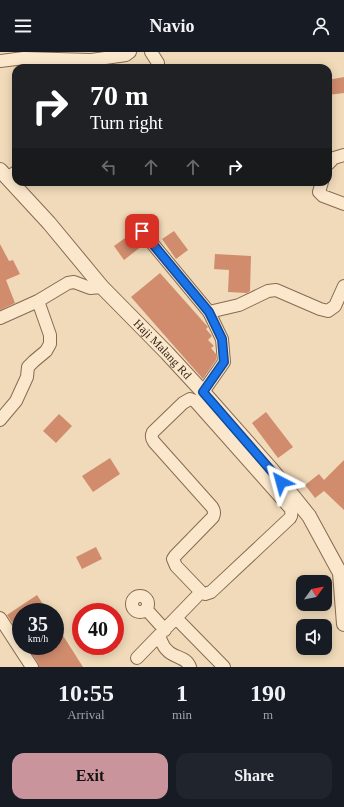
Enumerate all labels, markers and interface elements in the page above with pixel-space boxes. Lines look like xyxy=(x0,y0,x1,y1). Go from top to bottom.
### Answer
icon: menu xyxy=(12,15,34,37)
icon: person xyxy=(310,15,332,37)
text: Navio xyxy=(150,16,195,36)
icon: right xyxy=(24,80,76,132)
text: 70 m xyxy=(90,80,148,111)
text: Turn right xyxy=(90,113,163,133)
icon: left xyxy=(98,156,120,178)
icon: ahead xyxy=(140,156,162,178)
icon: ahead xyxy=(182,156,204,178)
icon: right xyxy=(224,156,246,178)
pin xyxy=(125,214,159,248)
icon: arrive xyxy=(131,220,153,242)
street label: Haji Malang Rd xyxy=(131,316,194,382)
position arrow xyxy=(260,461,302,503)
north arrow xyxy=(296,575,332,611)
map controls xyxy=(296,575,332,655)
speed limit sign: 40 xyxy=(72,603,124,655)
text: 35 xyxy=(28,613,48,635)
button: sound xyxy=(296,619,332,655)
text: km/h xyxy=(28,633,48,644)
text: 10:55 xyxy=(58,680,114,706)
text: 1 xyxy=(176,680,188,706)
text: 190 xyxy=(250,680,286,706)
text: Arrival xyxy=(67,707,105,722)
text: min xyxy=(172,707,192,722)
text: m xyxy=(263,707,273,722)
button: Exit xyxy=(12,753,168,799)
button: Share xyxy=(176,753,332,799)

